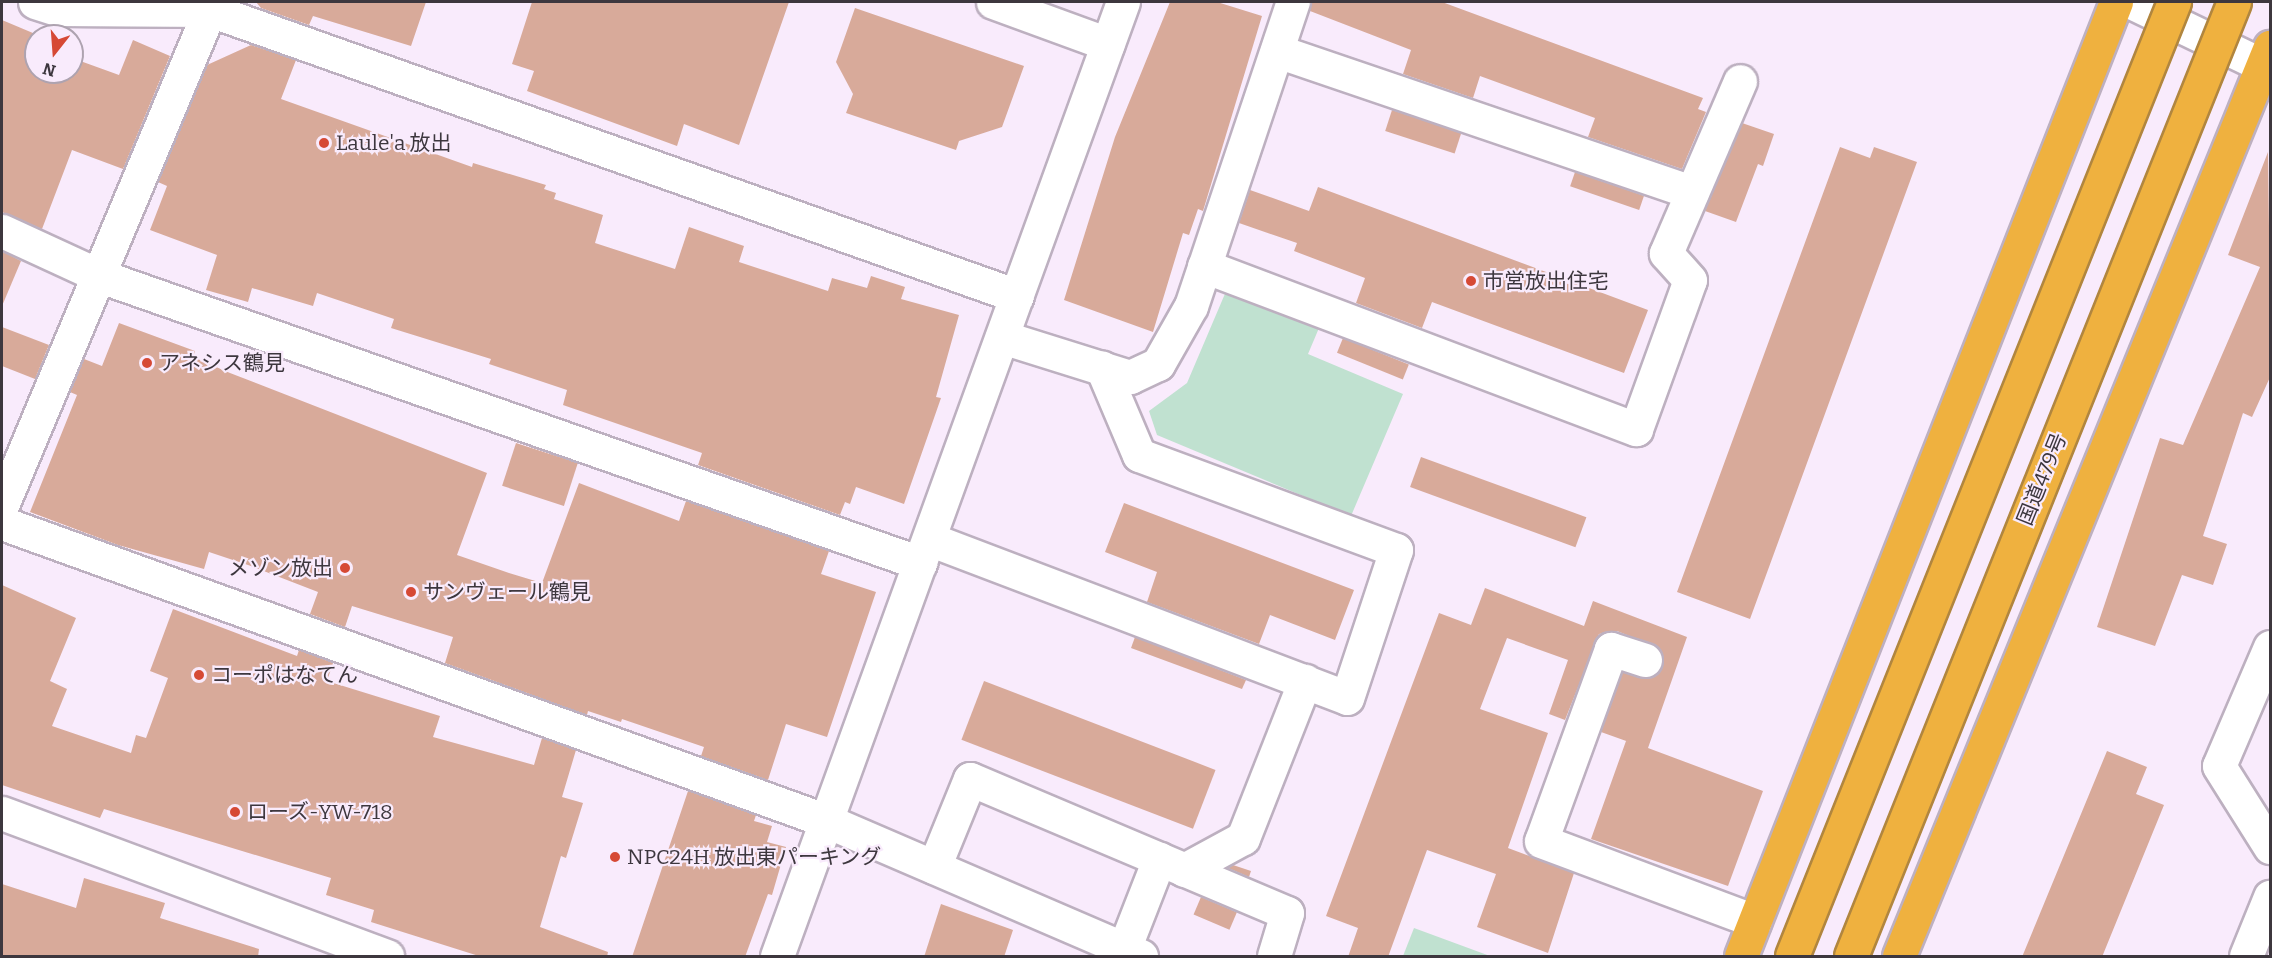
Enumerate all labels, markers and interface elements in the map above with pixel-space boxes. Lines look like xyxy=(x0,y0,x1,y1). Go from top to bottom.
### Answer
north arrow xyxy=(24,24,84,84)
text: N xyxy=(40,59,58,81)
place label: Laule'a 放出 xyxy=(336,130,452,156)
marker: Laule'a 放出 xyxy=(317,136,331,150)
place label: 市営放出住宅 xyxy=(1483,268,1609,294)
marker: 市営放出住宅 xyxy=(1464,274,1478,288)
place label: アネシス鶴見 xyxy=(159,350,285,376)
marker: アネシス鶴見 xyxy=(140,356,154,370)
street label: 国道479号 xyxy=(2012,429,2072,529)
place label: メゾン放出 xyxy=(228,555,333,581)
marker: メゾン放出 xyxy=(338,561,352,575)
place label: サンヴェール鶴見 xyxy=(423,579,591,605)
marker: サンヴェール鶴見 xyxy=(404,585,418,599)
place label: コーポはなてん xyxy=(211,662,358,688)
marker: コーポはなてん xyxy=(192,668,206,682)
place label: ローズ-YW-718 xyxy=(247,799,394,825)
marker: ローズ-YW-718 xyxy=(228,805,242,819)
place label: NPC24H 放出東パーキング xyxy=(627,844,882,870)
marker: NPC24H 放出東パーキング xyxy=(608,850,622,864)

